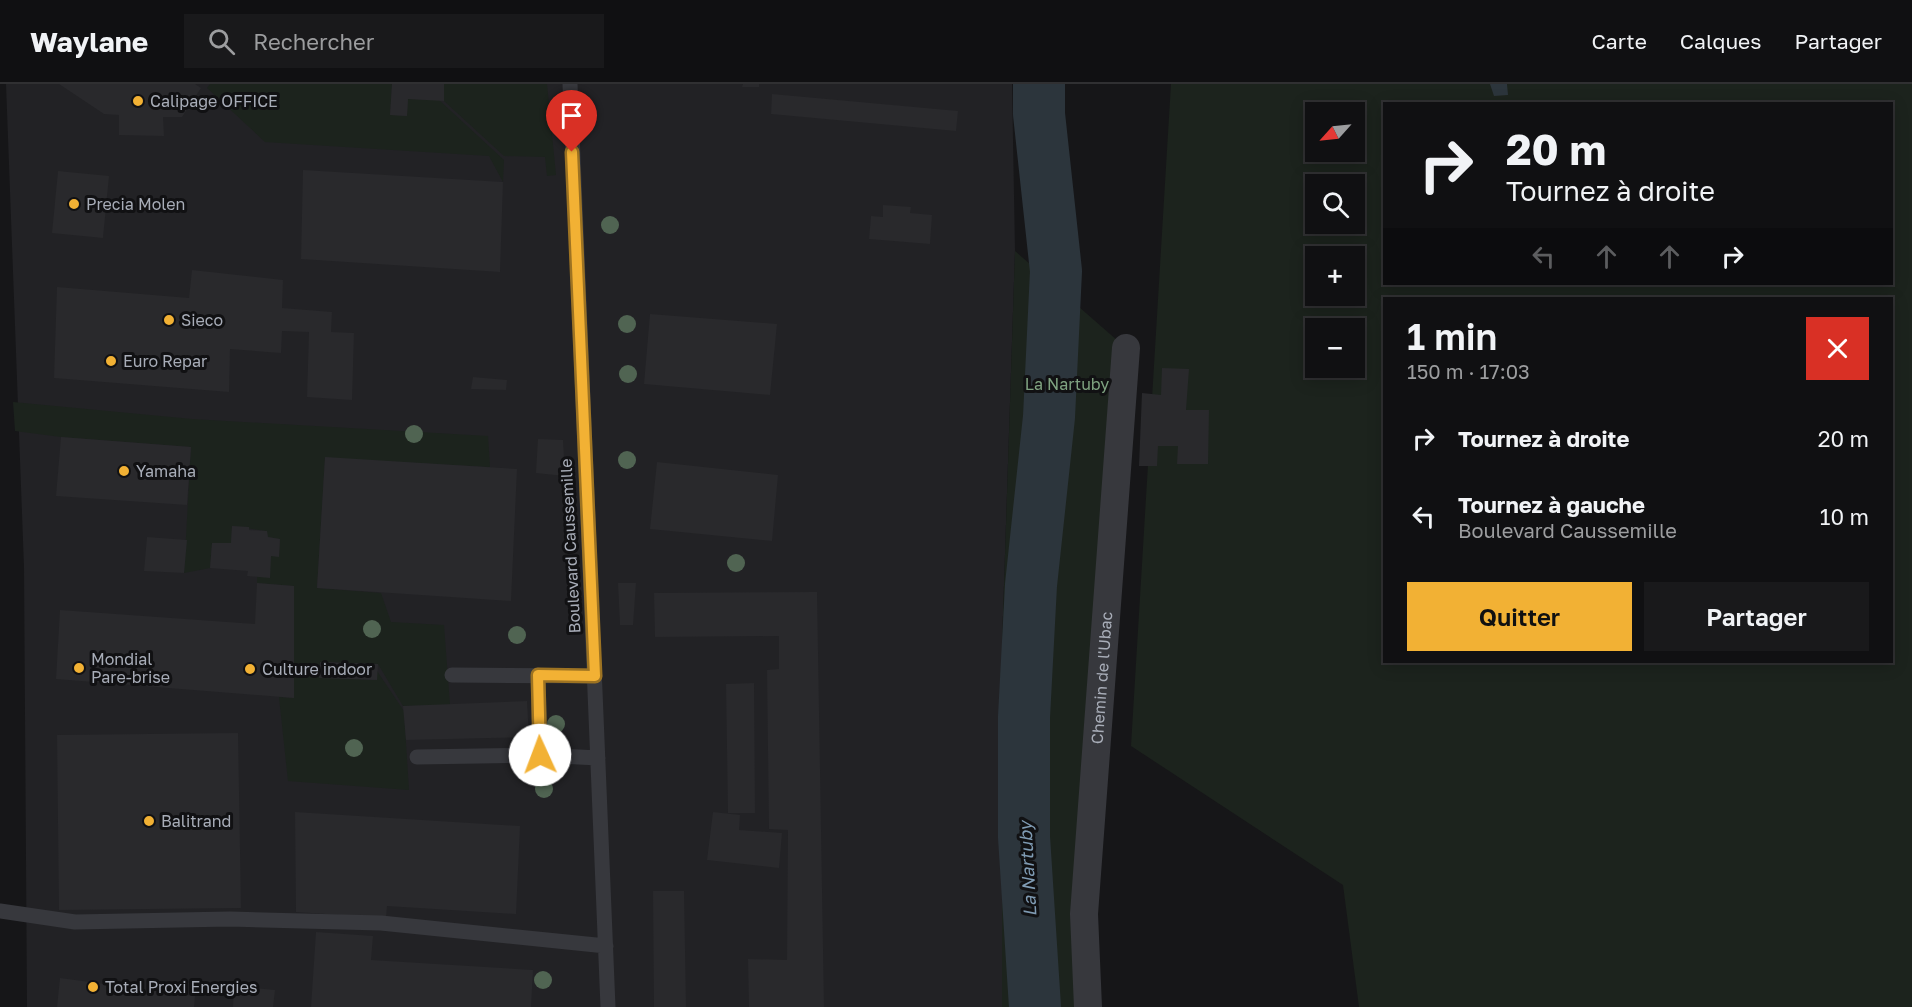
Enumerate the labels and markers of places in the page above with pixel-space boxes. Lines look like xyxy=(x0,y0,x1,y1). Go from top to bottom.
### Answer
pin xyxy=(546,90,597,152)
place label: Calipage OFFICE xyxy=(150,91,278,111)
marker: Calipage OFFICE xyxy=(131,94,145,108)
place label: Precia Molen xyxy=(86,194,185,214)
marker: Precia Molen xyxy=(67,197,81,211)
place label: Sieco xyxy=(181,310,223,330)
marker: Sieco xyxy=(162,313,176,327)
place label: Euro Repar xyxy=(123,351,207,371)
marker: Euro Repar xyxy=(104,354,118,368)
place label: Yamaha xyxy=(136,461,196,481)
marker: Yamaha xyxy=(117,464,131,478)
place label: Mondial Pare-brise xyxy=(91,649,170,687)
place label: Culture indoor xyxy=(262,659,372,679)
marker: Mondial Pare-brise xyxy=(72,661,86,675)
marker: Culture indoor xyxy=(243,662,257,676)
place label: Balitrand xyxy=(161,811,231,831)
marker: Balitrand xyxy=(142,814,156,828)
place label: Total Proxi Energies xyxy=(105,977,257,997)
marker: Total Proxi Energies xyxy=(86,980,100,994)

